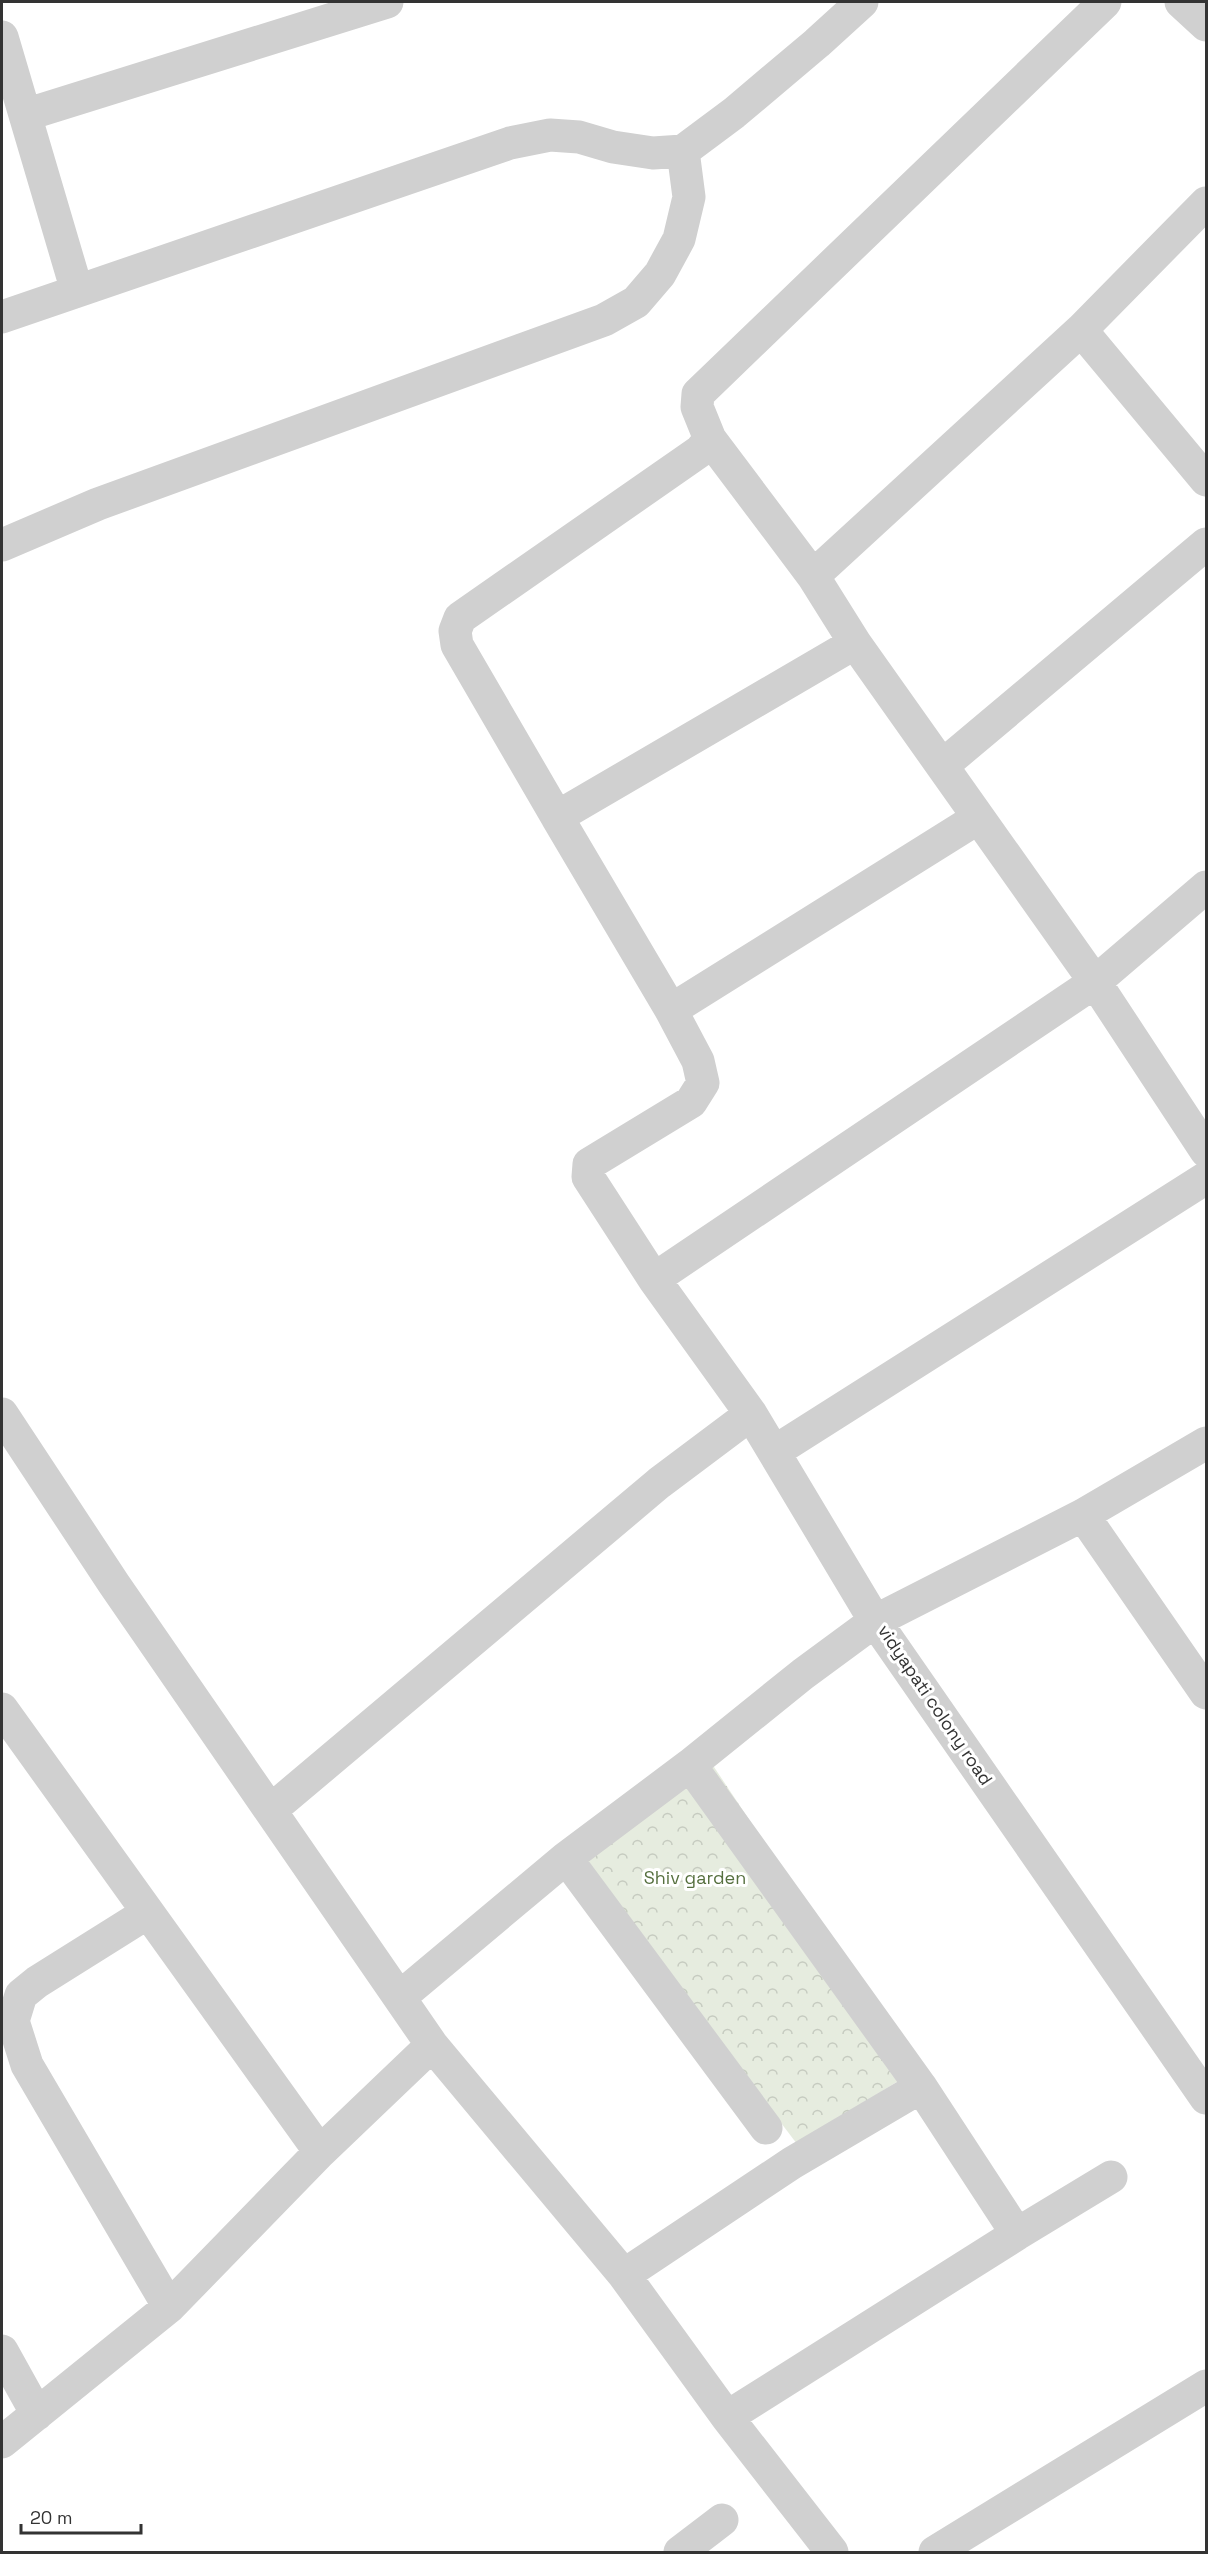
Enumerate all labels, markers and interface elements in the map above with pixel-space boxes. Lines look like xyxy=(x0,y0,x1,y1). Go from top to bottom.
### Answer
street label: vidyapati colony road xyxy=(873,1620,998,1789)
park label: Shiv garden xyxy=(644,1866,746,1889)
scale bar xyxy=(21,2497,141,2535)
text: 20 m xyxy=(30,2506,73,2529)

